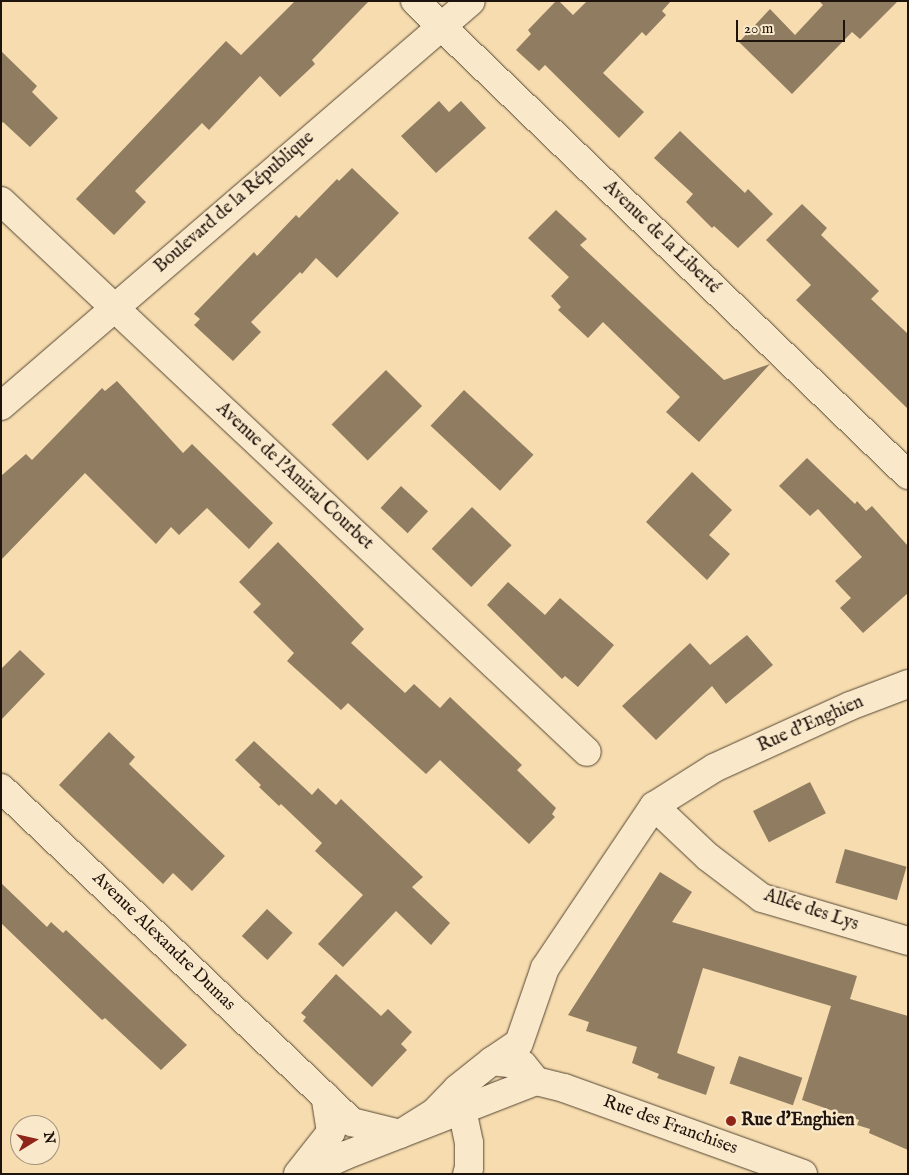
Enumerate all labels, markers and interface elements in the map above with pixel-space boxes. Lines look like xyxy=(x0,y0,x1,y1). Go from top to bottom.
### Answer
scale bar xyxy=(739,10,848,42)
text: 20 m xyxy=(744,19,773,38)
street label: Boulevard de la République xyxy=(151,128,319,278)
street label: Avenue de la Liberté xyxy=(598,177,724,299)
street label: Avenue de l'Amiral Courbet xyxy=(211,399,377,555)
street label: Rue d'Enghien xyxy=(755,692,867,758)
street label: Avenue Alexandre Dumas xyxy=(87,868,239,1016)
street label: Allée des Lys xyxy=(761,886,861,936)
street label: Rue des Franchises xyxy=(600,1092,740,1160)
place label: Rue d'Enghien xyxy=(741,1110,855,1132)
north arrow xyxy=(10,1115,60,1165)
marker: Rue d'Enghien xyxy=(725,1115,737,1127)
text: N xyxy=(39,1130,59,1145)

